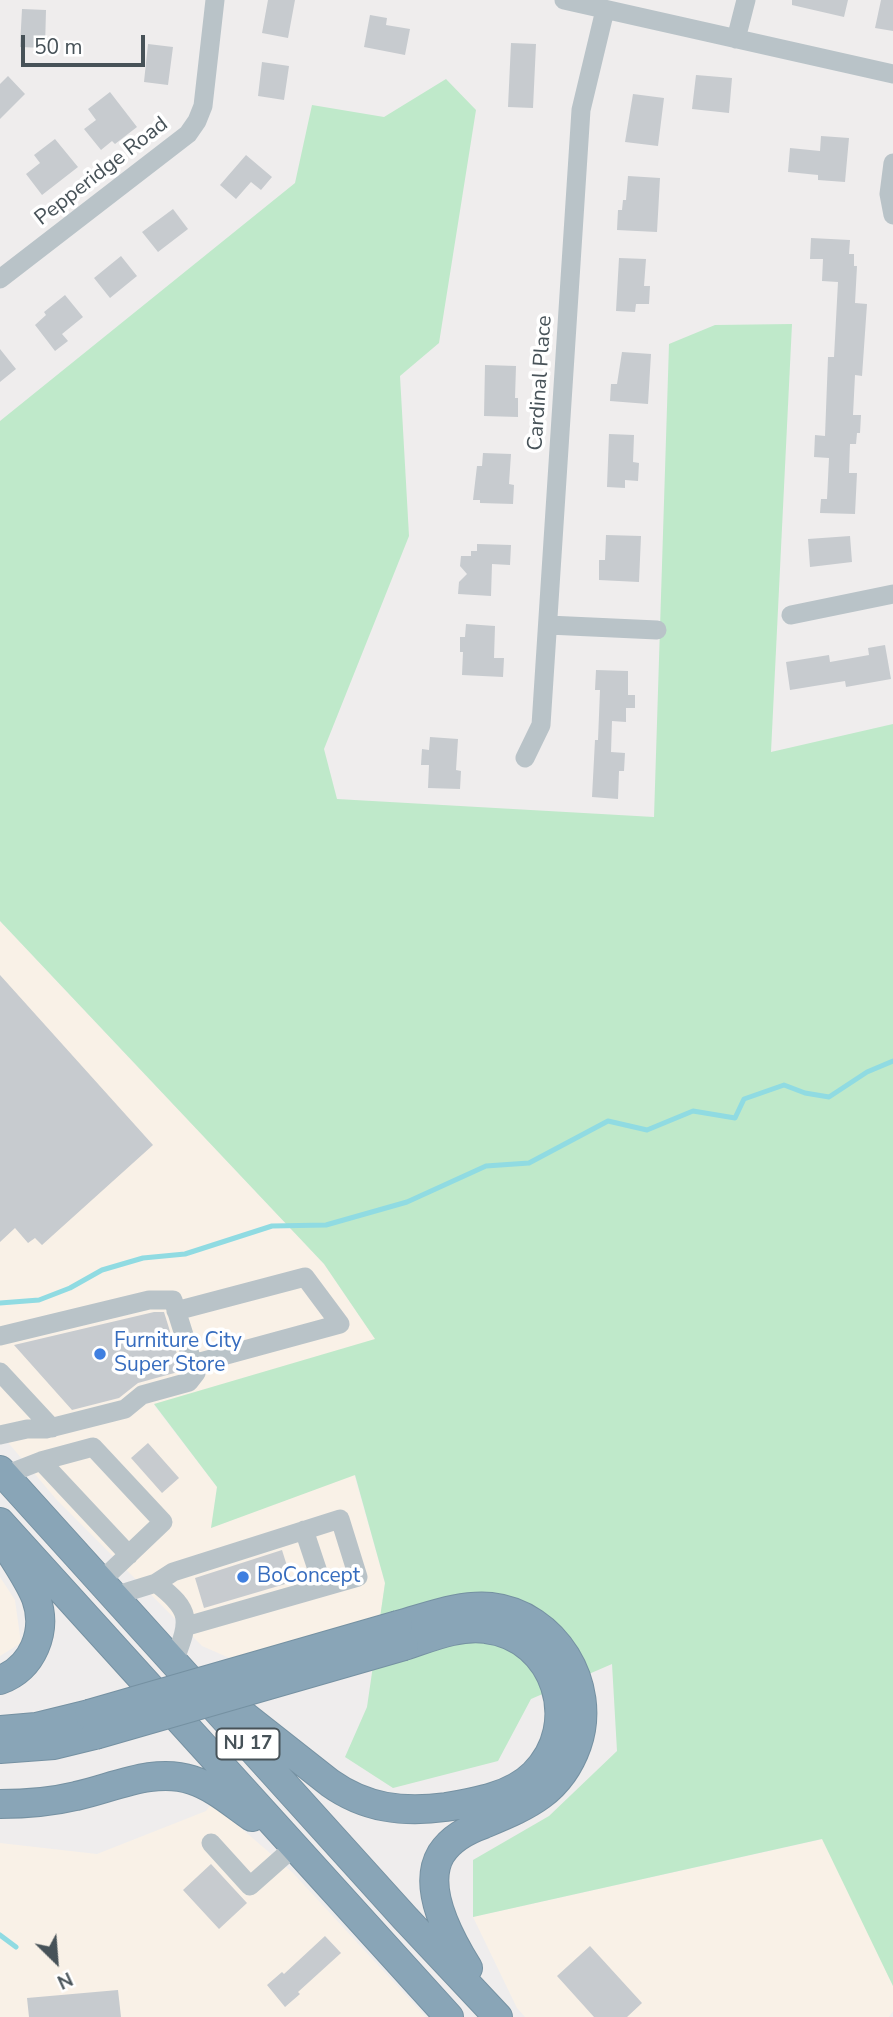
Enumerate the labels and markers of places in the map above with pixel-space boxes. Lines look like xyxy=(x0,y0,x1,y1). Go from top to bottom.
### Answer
place label: Furniture City Super Store xyxy=(114,1329,242,1379)
marker: Furniture City Super Store xyxy=(92,1346,108,1362)
place label: BoConcept xyxy=(257,1564,360,1590)
marker: BoConcept xyxy=(235,1569,251,1585)

